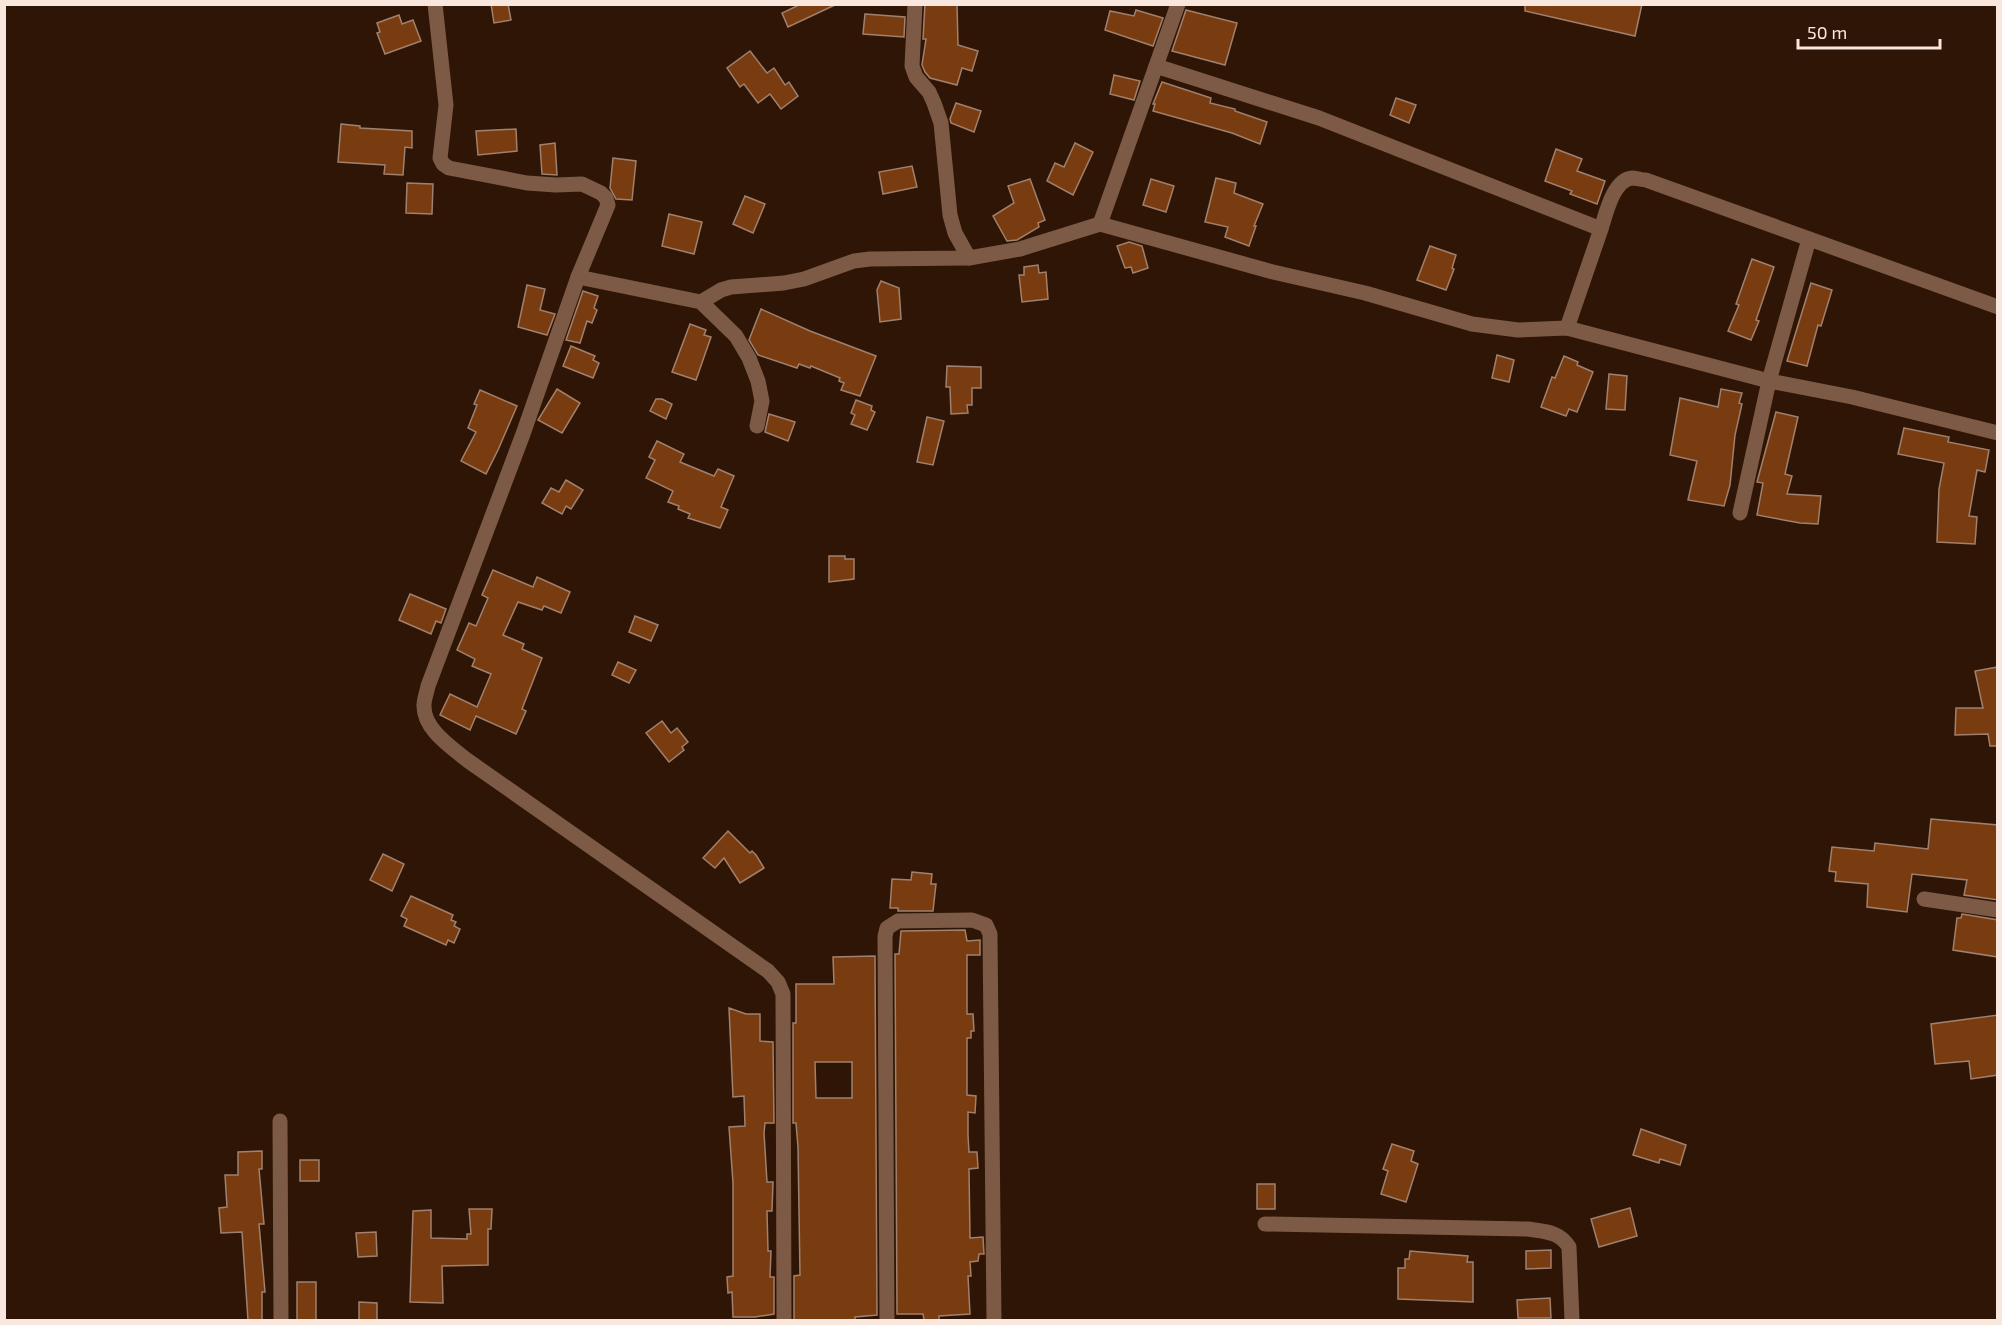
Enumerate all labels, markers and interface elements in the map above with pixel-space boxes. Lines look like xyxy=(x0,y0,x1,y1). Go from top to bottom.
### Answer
scale bar xyxy=(1798,12,1940,50)
text: 50 m xyxy=(1807,21,1847,43)

